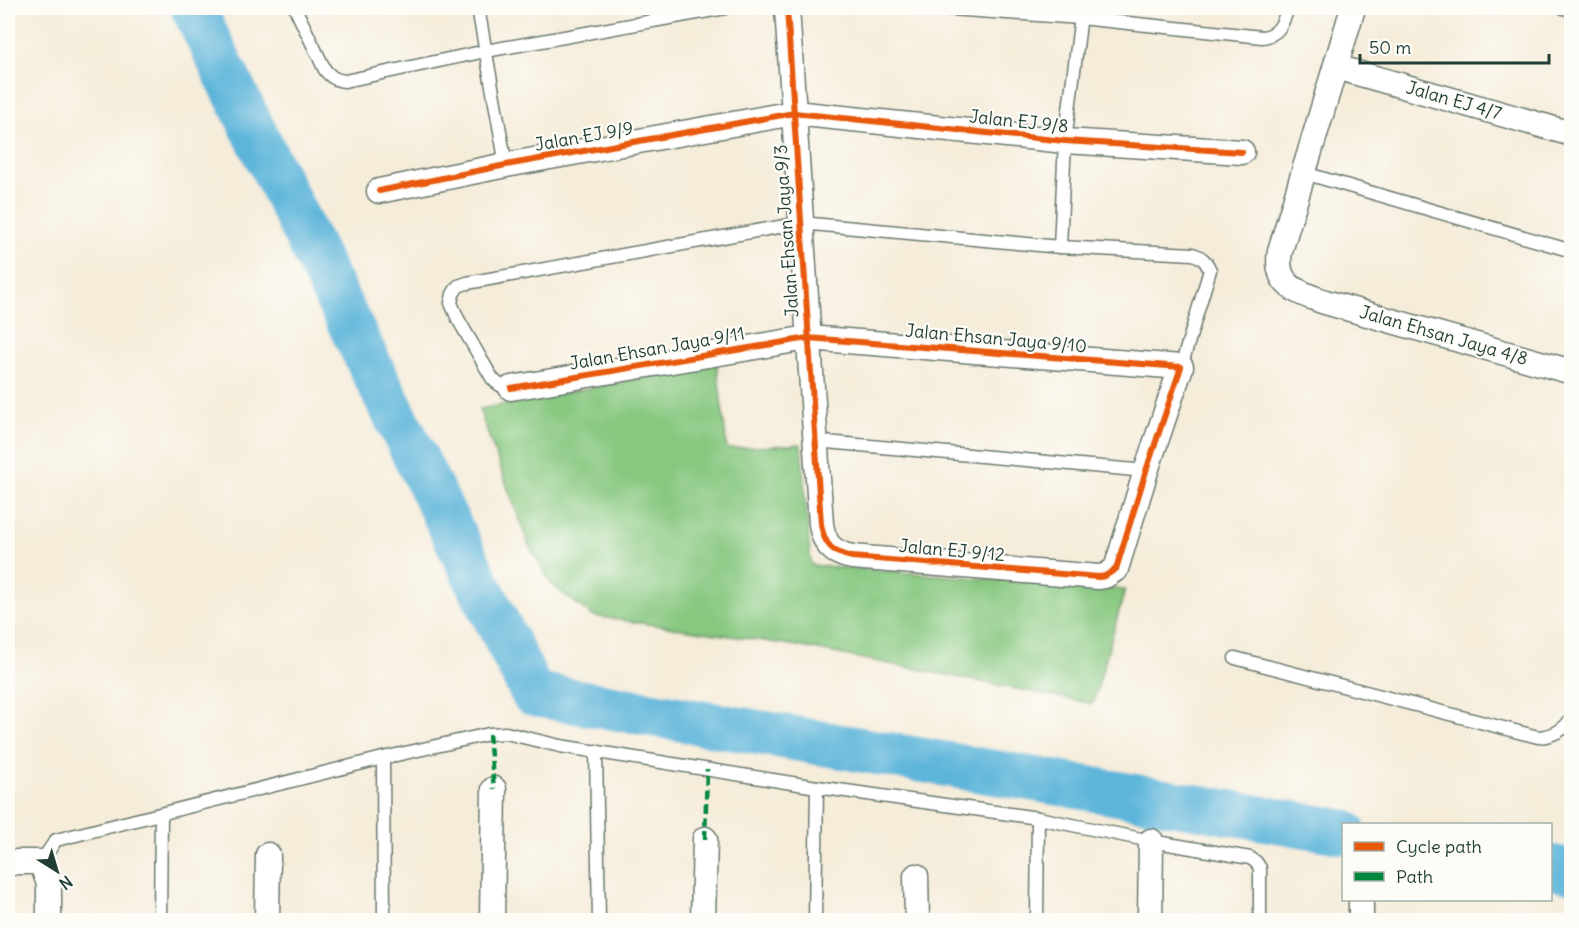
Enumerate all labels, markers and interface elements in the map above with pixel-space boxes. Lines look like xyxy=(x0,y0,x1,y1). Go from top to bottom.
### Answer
scale bar xyxy=(1360,27,1549,65)
text: 50 m xyxy=(1369,36,1411,59)
street label: Jalan EJ 4/7 xyxy=(1404,75,1505,125)
street label: Jalan EJ 9/8 xyxy=(968,104,1070,138)
street label: Jalan EJ 9/9 xyxy=(533,116,635,156)
street label: Jalan Ehsan Jaya 9/3 xyxy=(768,144,804,318)
street label: Jalan Ehsan Jaya 4/8 xyxy=(1357,300,1531,370)
street label: Jalan Ehsan Jaya 9/10 xyxy=(904,319,1088,357)
street label: Jalan Ehsan Jaya 9/11 xyxy=(568,321,746,375)
street label: Jalan EJ 9/12 xyxy=(898,534,1006,566)
legend xyxy=(1342,823,1552,901)
text: Cycle path xyxy=(1396,835,1482,858)
north arrow xyxy=(27,841,87,901)
text: Path xyxy=(1396,865,1433,888)
text: N xyxy=(56,872,76,894)

